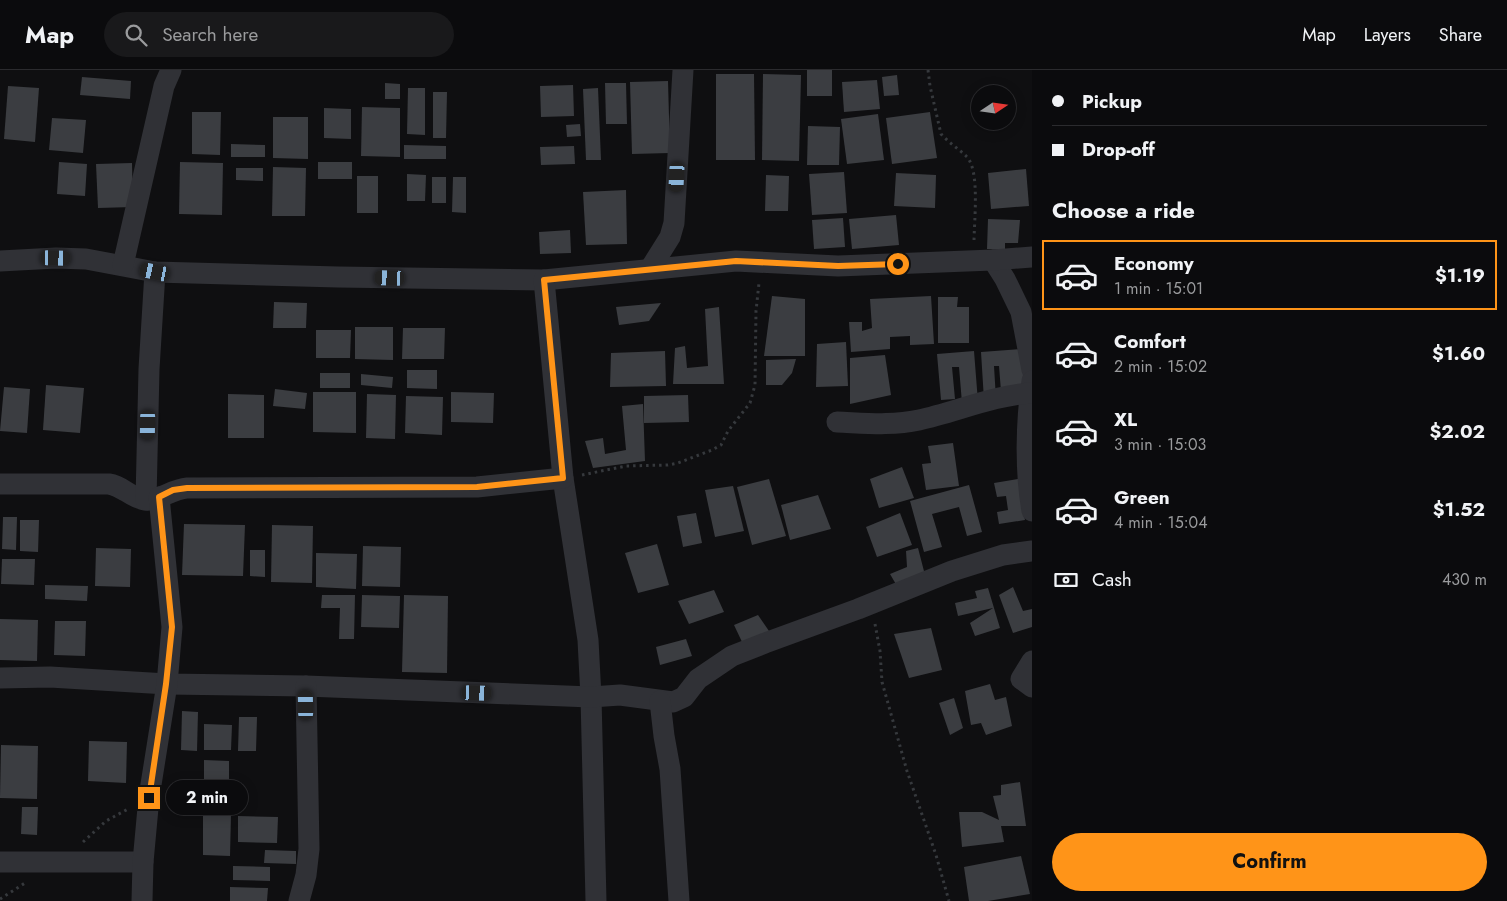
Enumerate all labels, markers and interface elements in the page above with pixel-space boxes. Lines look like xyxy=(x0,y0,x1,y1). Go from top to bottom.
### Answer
search box xyxy=(104,12,454,57)
text: Map xyxy=(25,17,74,52)
icon: search xyxy=(122,21,150,49)
text: Search here xyxy=(162,21,258,48)
text: Map xyxy=(1302,22,1336,48)
text: Layers xyxy=(1364,22,1411,48)
text: Share xyxy=(1439,22,1482,48)
north arrow xyxy=(971,85,1016,130)
map controls xyxy=(971,85,1016,130)
text: Pickup xyxy=(1082,88,1142,115)
text: Drop-off xyxy=(1082,136,1155,163)
car xyxy=(668,162,685,192)
text: Choose a ride xyxy=(1052,194,1195,226)
car xyxy=(40,250,71,266)
text: Economy xyxy=(1114,250,1194,277)
route start xyxy=(887,253,909,275)
icon: car xyxy=(1054,253,1099,298)
car xyxy=(138,262,171,282)
text: $1.19 xyxy=(1435,262,1485,289)
car xyxy=(374,270,405,286)
text: 1 min · 15:01 xyxy=(1114,277,1203,300)
text: Comfort xyxy=(1114,328,1186,355)
icon: car xyxy=(1054,331,1099,376)
text: $1.60 xyxy=(1432,340,1485,367)
text: 2 min · 15:02 xyxy=(1114,355,1207,378)
text: XL xyxy=(1114,406,1137,433)
icon: car xyxy=(1054,409,1099,454)
car xyxy=(140,410,155,440)
text: $2.02 xyxy=(1430,418,1485,445)
text: 3 min · 15:03 xyxy=(1114,433,1206,456)
text: Green xyxy=(1114,484,1170,511)
icon: car xyxy=(1054,487,1099,532)
text: $1.52 xyxy=(1433,496,1485,523)
text: 4 min · 15:04 xyxy=(1114,511,1208,534)
icon: cash xyxy=(1052,566,1080,594)
text: Cash xyxy=(1092,566,1132,593)
text: 430 m xyxy=(1442,568,1487,591)
car xyxy=(461,685,492,701)
car xyxy=(298,690,313,720)
callout: 2 min xyxy=(166,780,249,816)
text: 2 min xyxy=(186,786,228,809)
route end xyxy=(138,787,160,809)
button: Confirm xyxy=(1052,833,1487,891)

